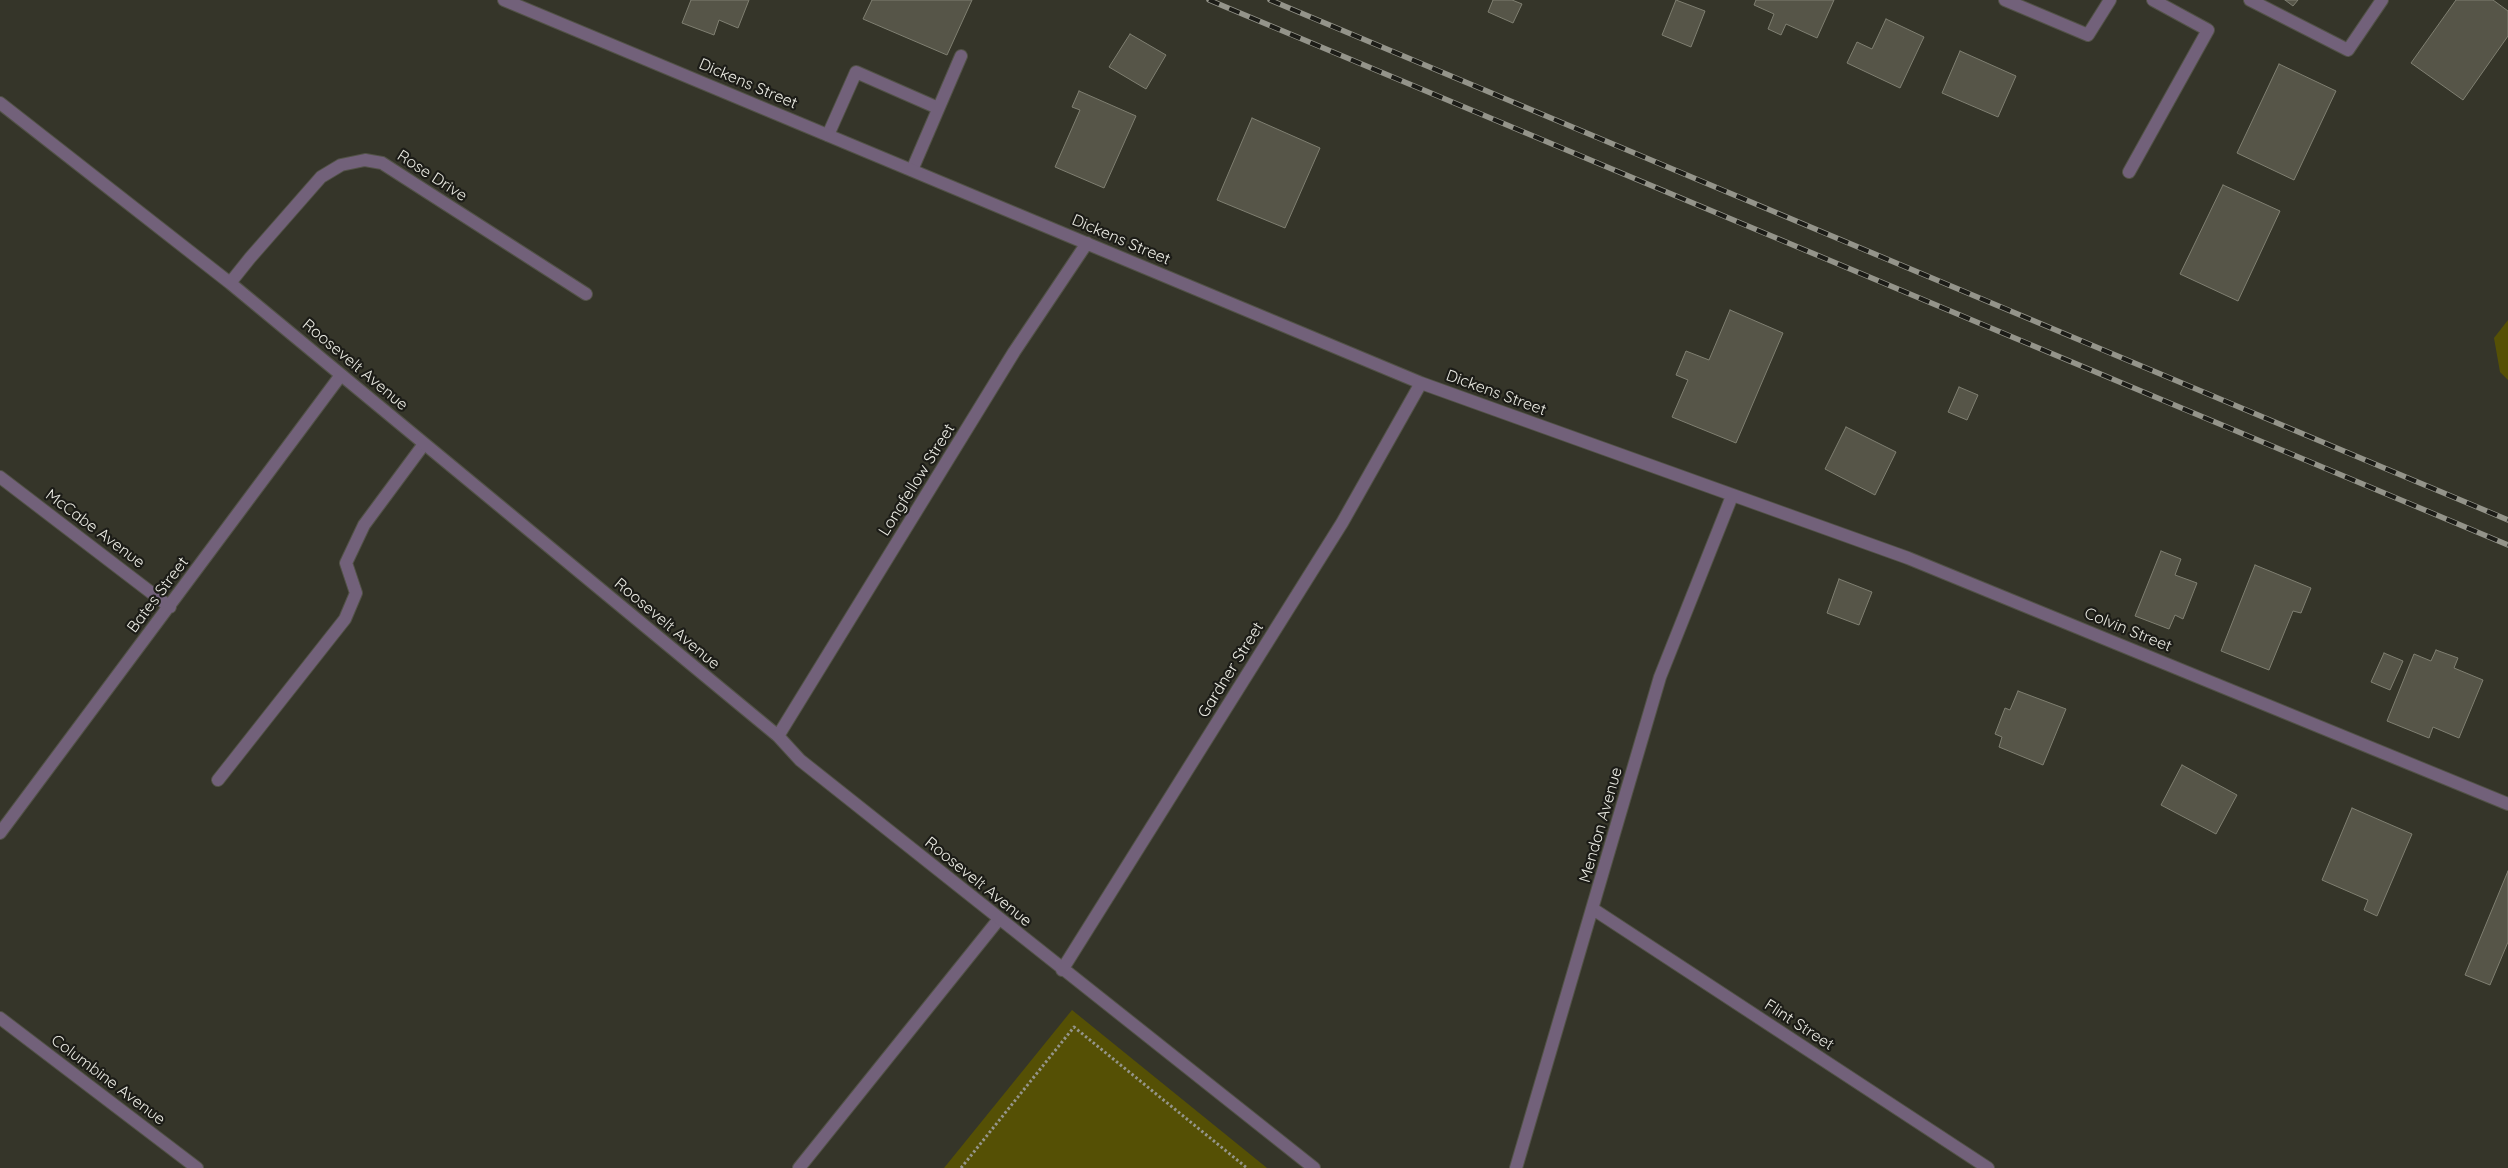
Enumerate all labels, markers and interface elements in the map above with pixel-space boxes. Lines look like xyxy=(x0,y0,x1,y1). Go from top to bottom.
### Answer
street label: Dickens Street xyxy=(696,55,800,113)
street label: Rose Drive xyxy=(393,146,471,206)
street label: Dickens Street xyxy=(1069,211,1173,269)
street label: Roosevelt Avenue xyxy=(298,315,412,415)
street label: Dickens Street xyxy=(1443,366,1549,420)
street label: Longfellow Street xyxy=(875,420,959,540)
street label: McCabe Avenue xyxy=(42,485,148,573)
street label: Bates Street xyxy=(123,553,193,637)
street label: Roosevelt Avenue xyxy=(610,574,724,674)
street label: Colvin Street xyxy=(2081,604,2175,656)
street label: Gardner Street xyxy=(1194,619,1268,721)
street label: Mendon Avenue xyxy=(1575,765,1627,885)
street label: Roosevelt Avenue xyxy=(921,833,1035,931)
street label: Flint Street xyxy=(1761,995,1837,1055)
street label: Columbine Avenue xyxy=(47,1031,169,1129)

